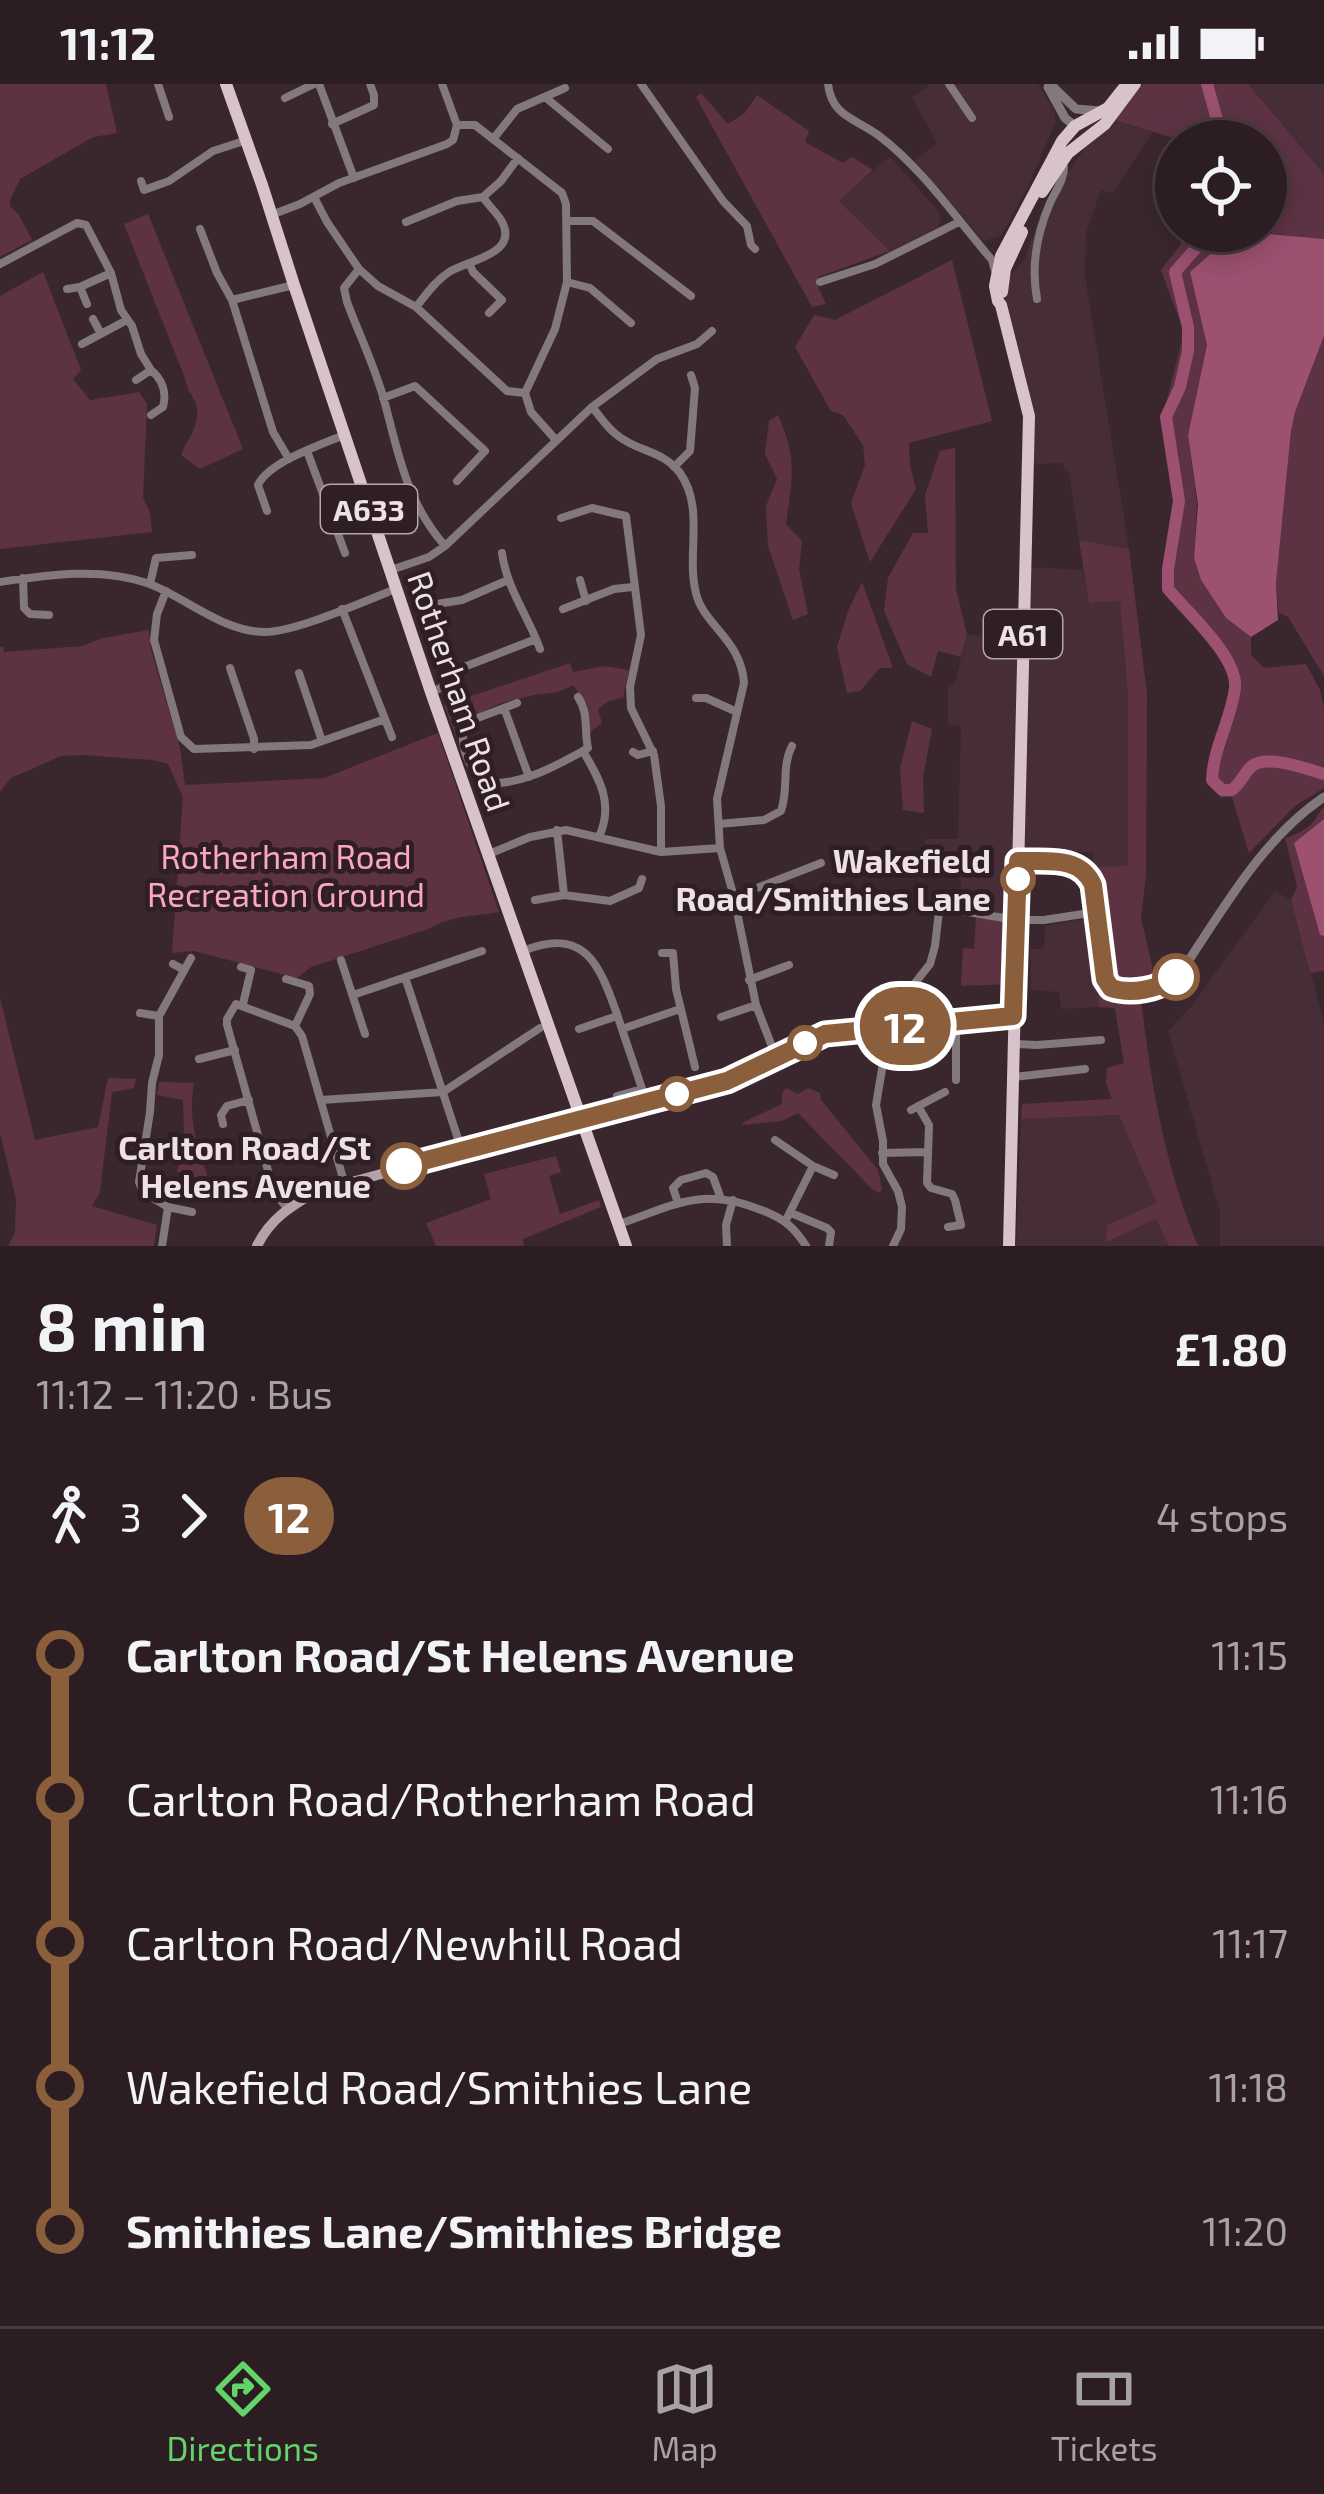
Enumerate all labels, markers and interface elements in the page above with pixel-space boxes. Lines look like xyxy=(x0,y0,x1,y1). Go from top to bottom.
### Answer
text: 11:12 xyxy=(60,15,156,69)
map controls xyxy=(1155,120,1287,252)
button: locate xyxy=(1155,120,1287,252)
road number: A633 xyxy=(321,485,417,533)
street label: Rotherham Road xyxy=(400,566,520,816)
road number: A61 xyxy=(984,610,1062,658)
park label: Rotherham Road Recreation Ground xyxy=(147,836,425,914)
place label: Wakefield Road/Smithies Lane xyxy=(675,840,991,918)
marker: Wakefield Road/Smithies Lane xyxy=(1002,863,1034,895)
unlabelled marker xyxy=(1154,955,1198,999)
line badge: 12 xyxy=(851,987,959,1065)
text: 12 xyxy=(884,1001,926,1051)
unlabelled marker xyxy=(789,1027,821,1059)
unlabelled marker xyxy=(661,1078,693,1110)
place label: Carlton Road/St Helens Avenue xyxy=(118,1127,371,1205)
marker: Carlton Road/St Helens Avenue xyxy=(382,1144,426,1188)
text: 8 min xyxy=(36,1285,207,1364)
text: £1.80 xyxy=(1175,1321,1288,1375)
text: 11:12 – 11:20 · Bus xyxy=(36,1370,333,1417)
icon: walk xyxy=(36,1483,102,1549)
icon: forward xyxy=(160,1483,226,1549)
text: 12 xyxy=(268,1491,310,1541)
text: 3 xyxy=(120,1493,142,1540)
text: 4 stops xyxy=(1156,1493,1288,1540)
text: Carlton Road/St Helens Avenue xyxy=(126,1627,795,1681)
text: 11:15 xyxy=(1211,1631,1288,1678)
text: Carlton Road/Rotherham Road xyxy=(126,1771,756,1825)
text: 11:16 xyxy=(1210,1775,1288,1822)
text: Carlton Road/Newhill Road xyxy=(126,1915,683,1969)
text: 11:17 xyxy=(1212,1919,1288,1966)
text: Wakefield Road/Smithies Lane xyxy=(126,2059,752,2113)
text: 11:18 xyxy=(1209,2063,1288,2110)
text: Smithies Lane/Smithies Bridge xyxy=(126,2203,782,2257)
text: 11:20 xyxy=(1202,2207,1288,2254)
tab: Directions xyxy=(166,2356,319,2468)
tab: Map xyxy=(652,2356,718,2468)
tab: Tickets xyxy=(1051,2356,1158,2468)

